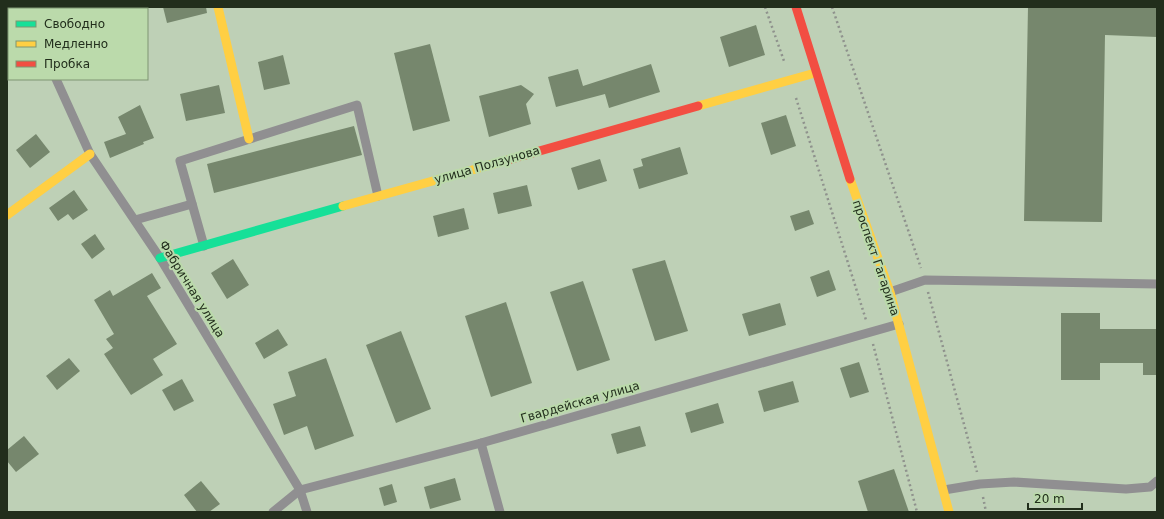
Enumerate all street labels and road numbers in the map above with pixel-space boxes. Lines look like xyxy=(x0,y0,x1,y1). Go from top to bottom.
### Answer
street label: улица Ползунова xyxy=(433,143,541,187)
street label: проспект Гагарина xyxy=(850,198,902,318)
street label: Фабричная улица xyxy=(156,238,228,340)
street label: Гвардейская улица xyxy=(519,378,641,426)

